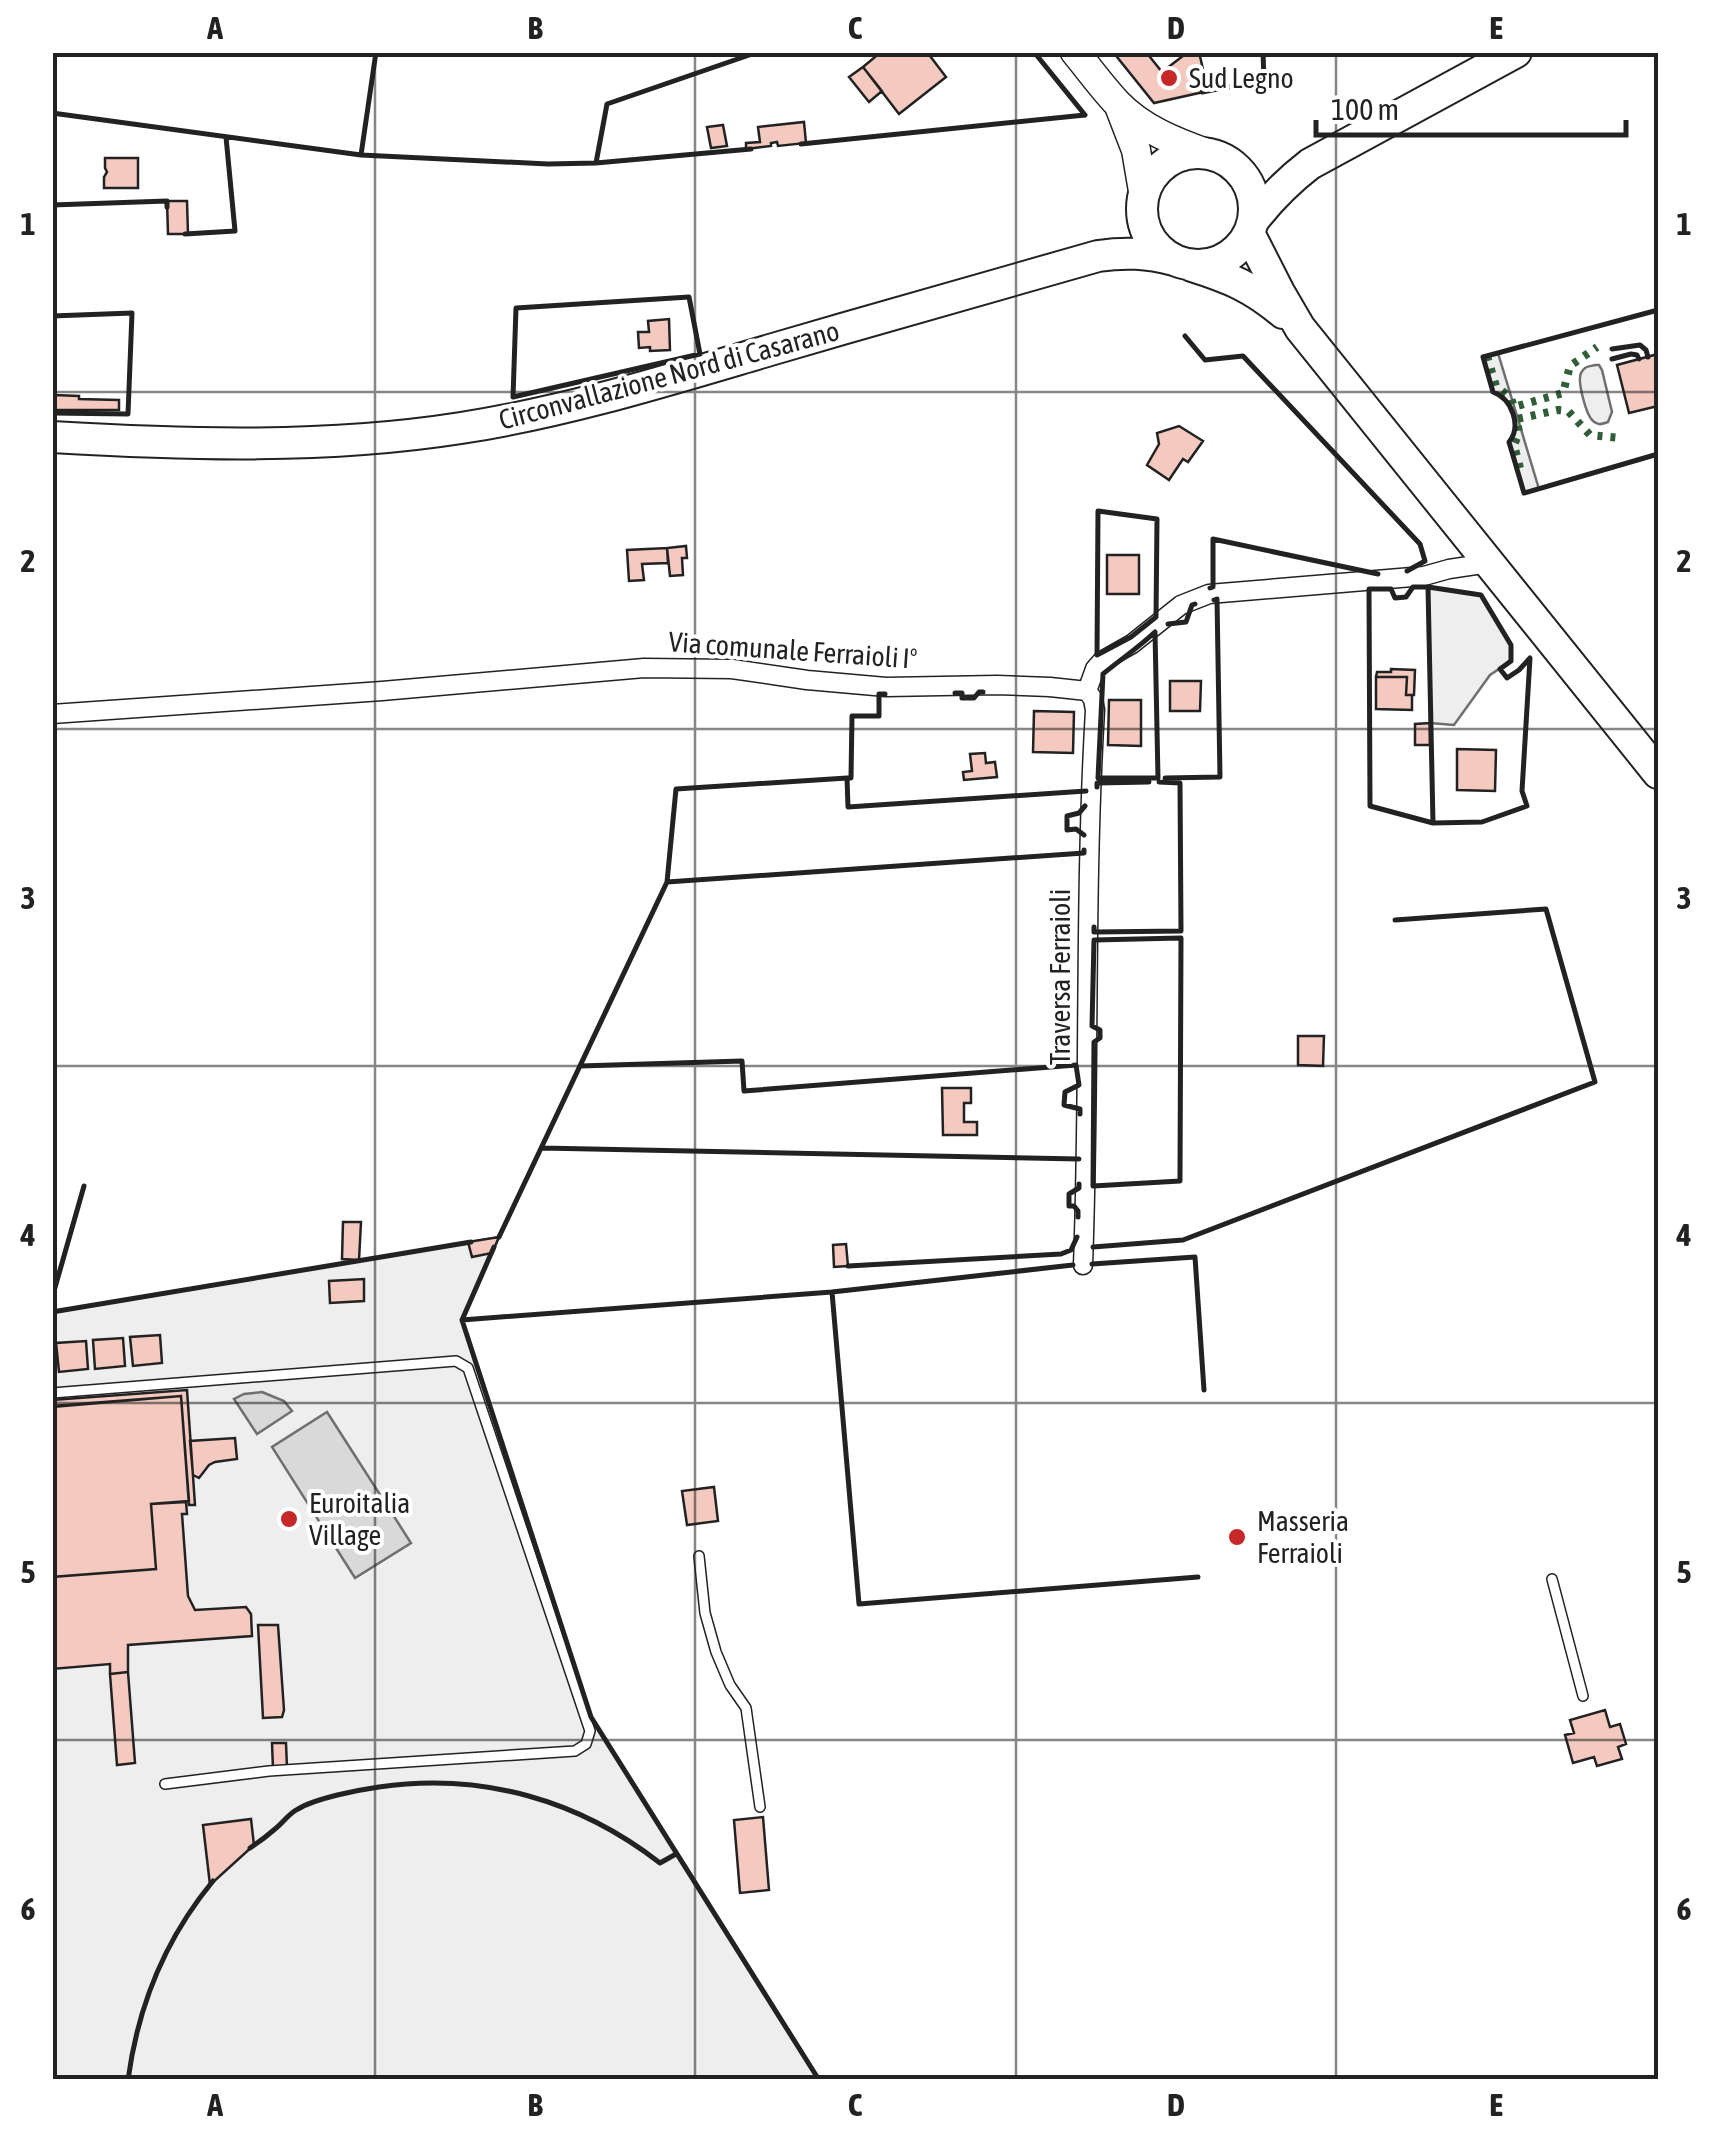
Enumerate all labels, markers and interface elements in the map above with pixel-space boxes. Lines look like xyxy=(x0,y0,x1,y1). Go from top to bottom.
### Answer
text: A xyxy=(206,9,223,46)
text: B xyxy=(527,9,543,46)
text: C xyxy=(848,9,863,46)
text: D xyxy=(1167,9,1185,46)
text: E xyxy=(1489,9,1503,46)
place label: Sud Legno xyxy=(1189,62,1294,94)
marker: Sud Legno xyxy=(1158,67,1180,89)
scale bar xyxy=(1316,75,1626,137)
text: 100 m xyxy=(1331,92,1399,126)
text: 1 xyxy=(20,205,36,242)
text: 1 xyxy=(1676,205,1692,242)
street label: Circonvallazione Nord di Casarano xyxy=(495,314,843,436)
text: 2 xyxy=(20,542,36,579)
text: 2 xyxy=(1676,542,1692,579)
street label: Via comunale Ferraioli I° xyxy=(668,625,918,675)
text: 3 xyxy=(20,879,36,916)
text: 3 xyxy=(1676,879,1692,916)
street label: Traversa Ferraioli xyxy=(1044,889,1076,1065)
text: 4 xyxy=(19,1216,36,1253)
text: 4 xyxy=(1675,1216,1692,1253)
place label: Euroitalia Village xyxy=(309,1487,410,1551)
place label: Masseria Ferraioli xyxy=(1257,1505,1349,1569)
marker: Euroitalia Village xyxy=(278,1508,300,1530)
marker: Masseria Ferraioli xyxy=(1226,1526,1248,1548)
text: 5 xyxy=(20,1553,36,1590)
text: 5 xyxy=(1676,1553,1692,1590)
text: 6 xyxy=(20,1890,36,1927)
text: 6 xyxy=(1676,1890,1692,1927)
text: A xyxy=(206,2086,223,2123)
text: B xyxy=(527,2086,543,2123)
text: C xyxy=(848,2086,863,2123)
text: D xyxy=(1167,2086,1185,2123)
text: E xyxy=(1489,2086,1503,2123)

